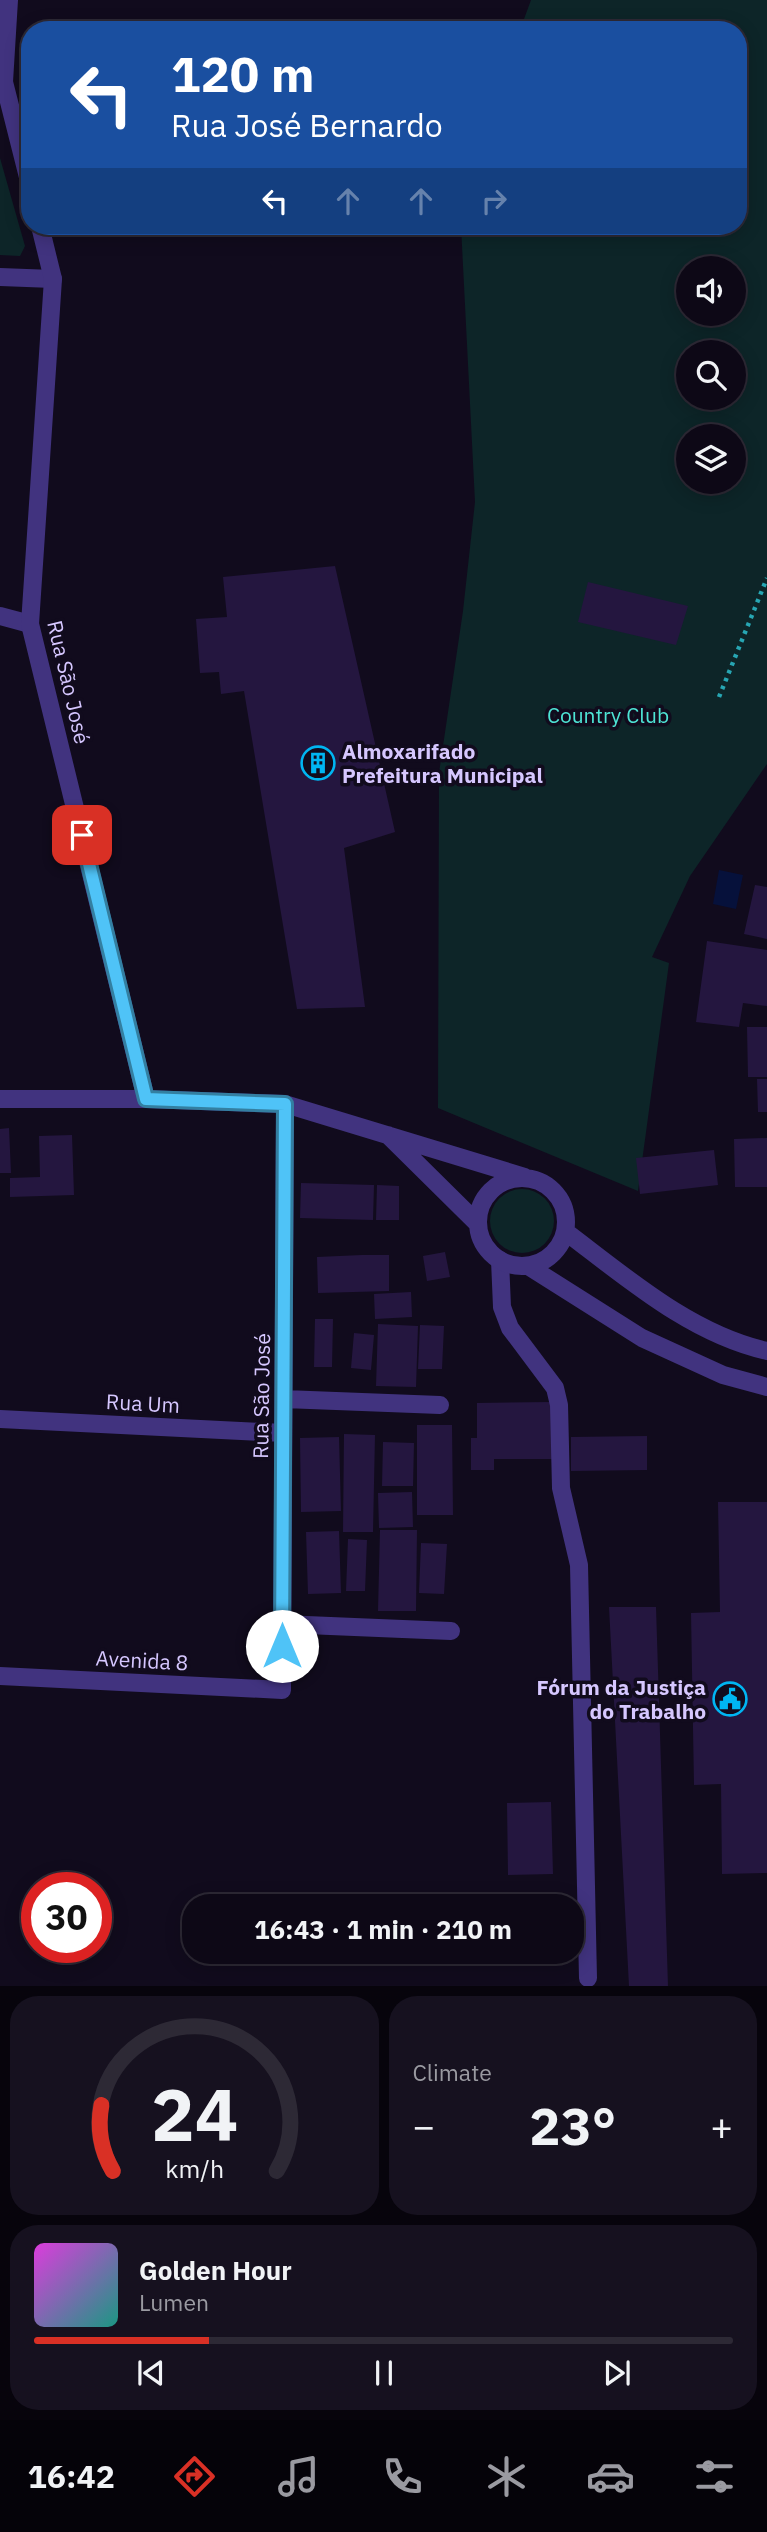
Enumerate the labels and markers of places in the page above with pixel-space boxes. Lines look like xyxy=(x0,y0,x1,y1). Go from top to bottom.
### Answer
place label: Almoxarifado Prefeitura Municipal xyxy=(342,737,543,789)
building icon: Almoxarifado Prefeitura Municipal xyxy=(299,744,337,782)
pin xyxy=(52,805,112,865)
place label: Fórum da Justiça do Trabalho xyxy=(537,1673,706,1725)
public building icon: Fórum da Justiça do Trabalho xyxy=(711,1680,749,1718)

